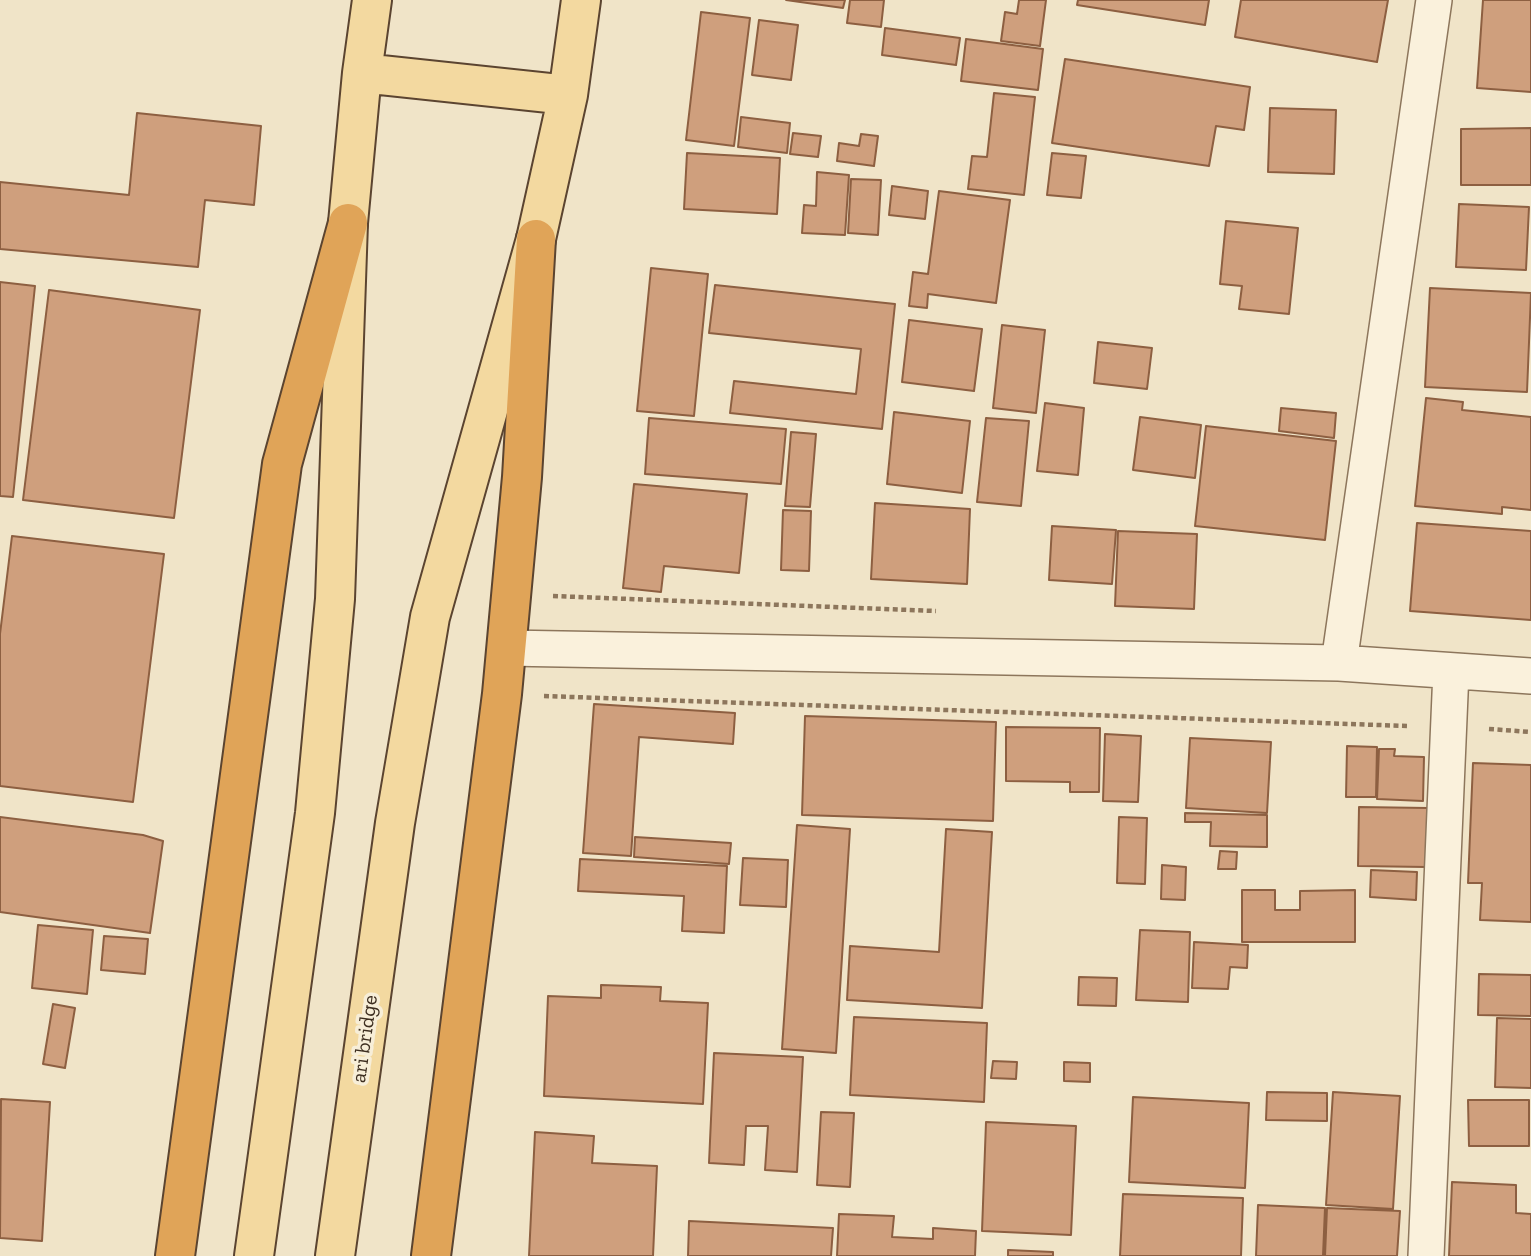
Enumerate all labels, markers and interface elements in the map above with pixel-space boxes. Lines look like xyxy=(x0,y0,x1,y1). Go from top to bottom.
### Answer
street label: ari bridge xyxy=(346,993,384,1085)

